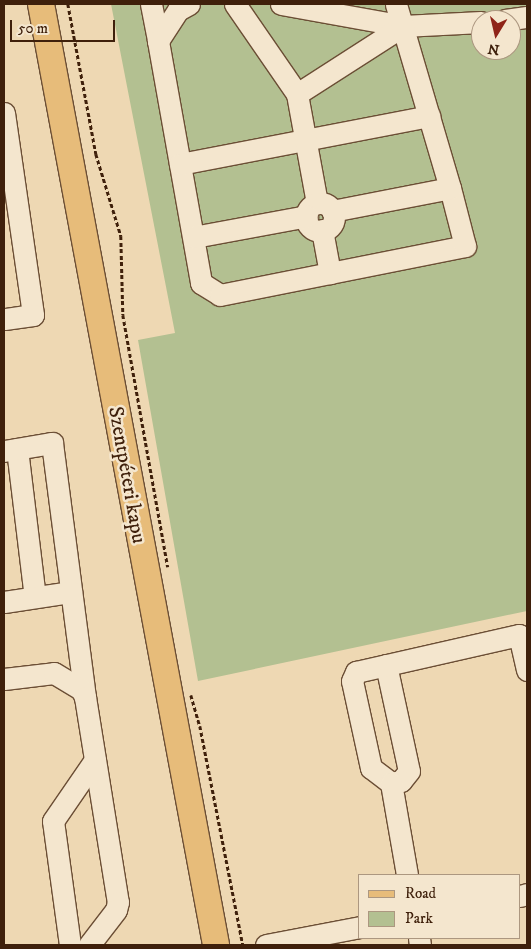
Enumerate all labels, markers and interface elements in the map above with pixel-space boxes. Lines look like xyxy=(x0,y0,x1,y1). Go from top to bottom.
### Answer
scale bar xyxy=(12,10,118,42)
north arrow xyxy=(471,10,521,60)
text: 50 m xyxy=(18,19,48,38)
text: N xyxy=(487,39,501,59)
street label: Szentpéteri kapu xyxy=(103,405,151,545)
legend xyxy=(358,874,521,939)
text: Road xyxy=(405,884,436,903)
text: Park xyxy=(405,909,433,928)

